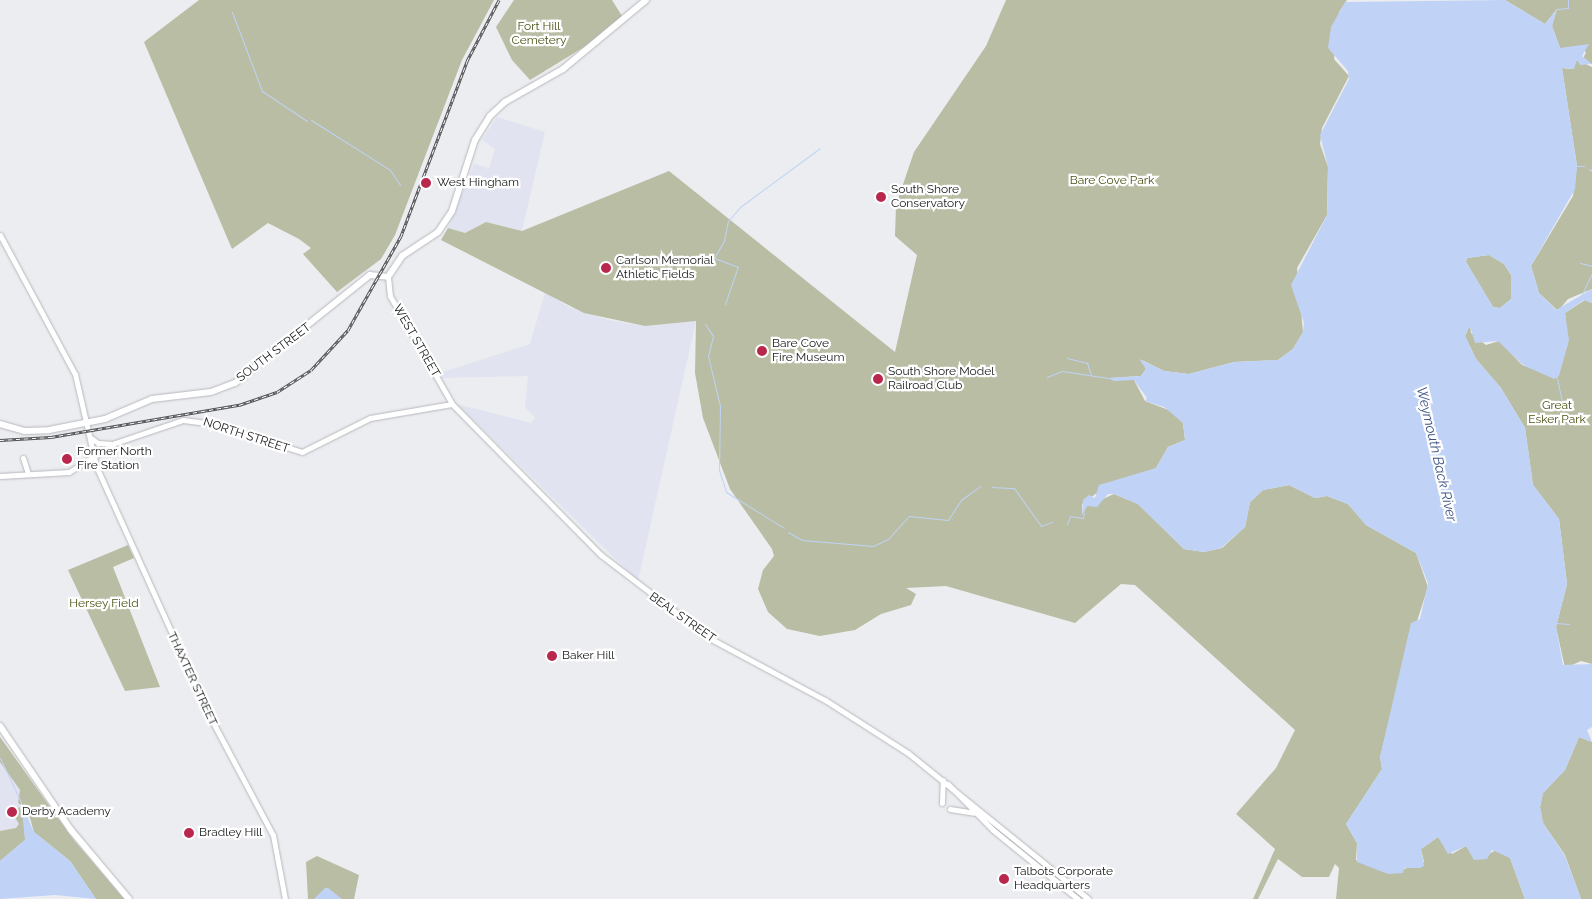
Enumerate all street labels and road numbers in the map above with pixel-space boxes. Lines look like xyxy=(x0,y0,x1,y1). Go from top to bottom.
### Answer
street label: WEST STREET xyxy=(389,302,443,380)
street label: SOUTH STREET xyxy=(234,320,314,386)
street label: NORTH STREET xyxy=(201,415,291,457)
street label: BEAL STREET xyxy=(646,590,718,646)
street label: THAXTER STREET xyxy=(164,630,220,728)

